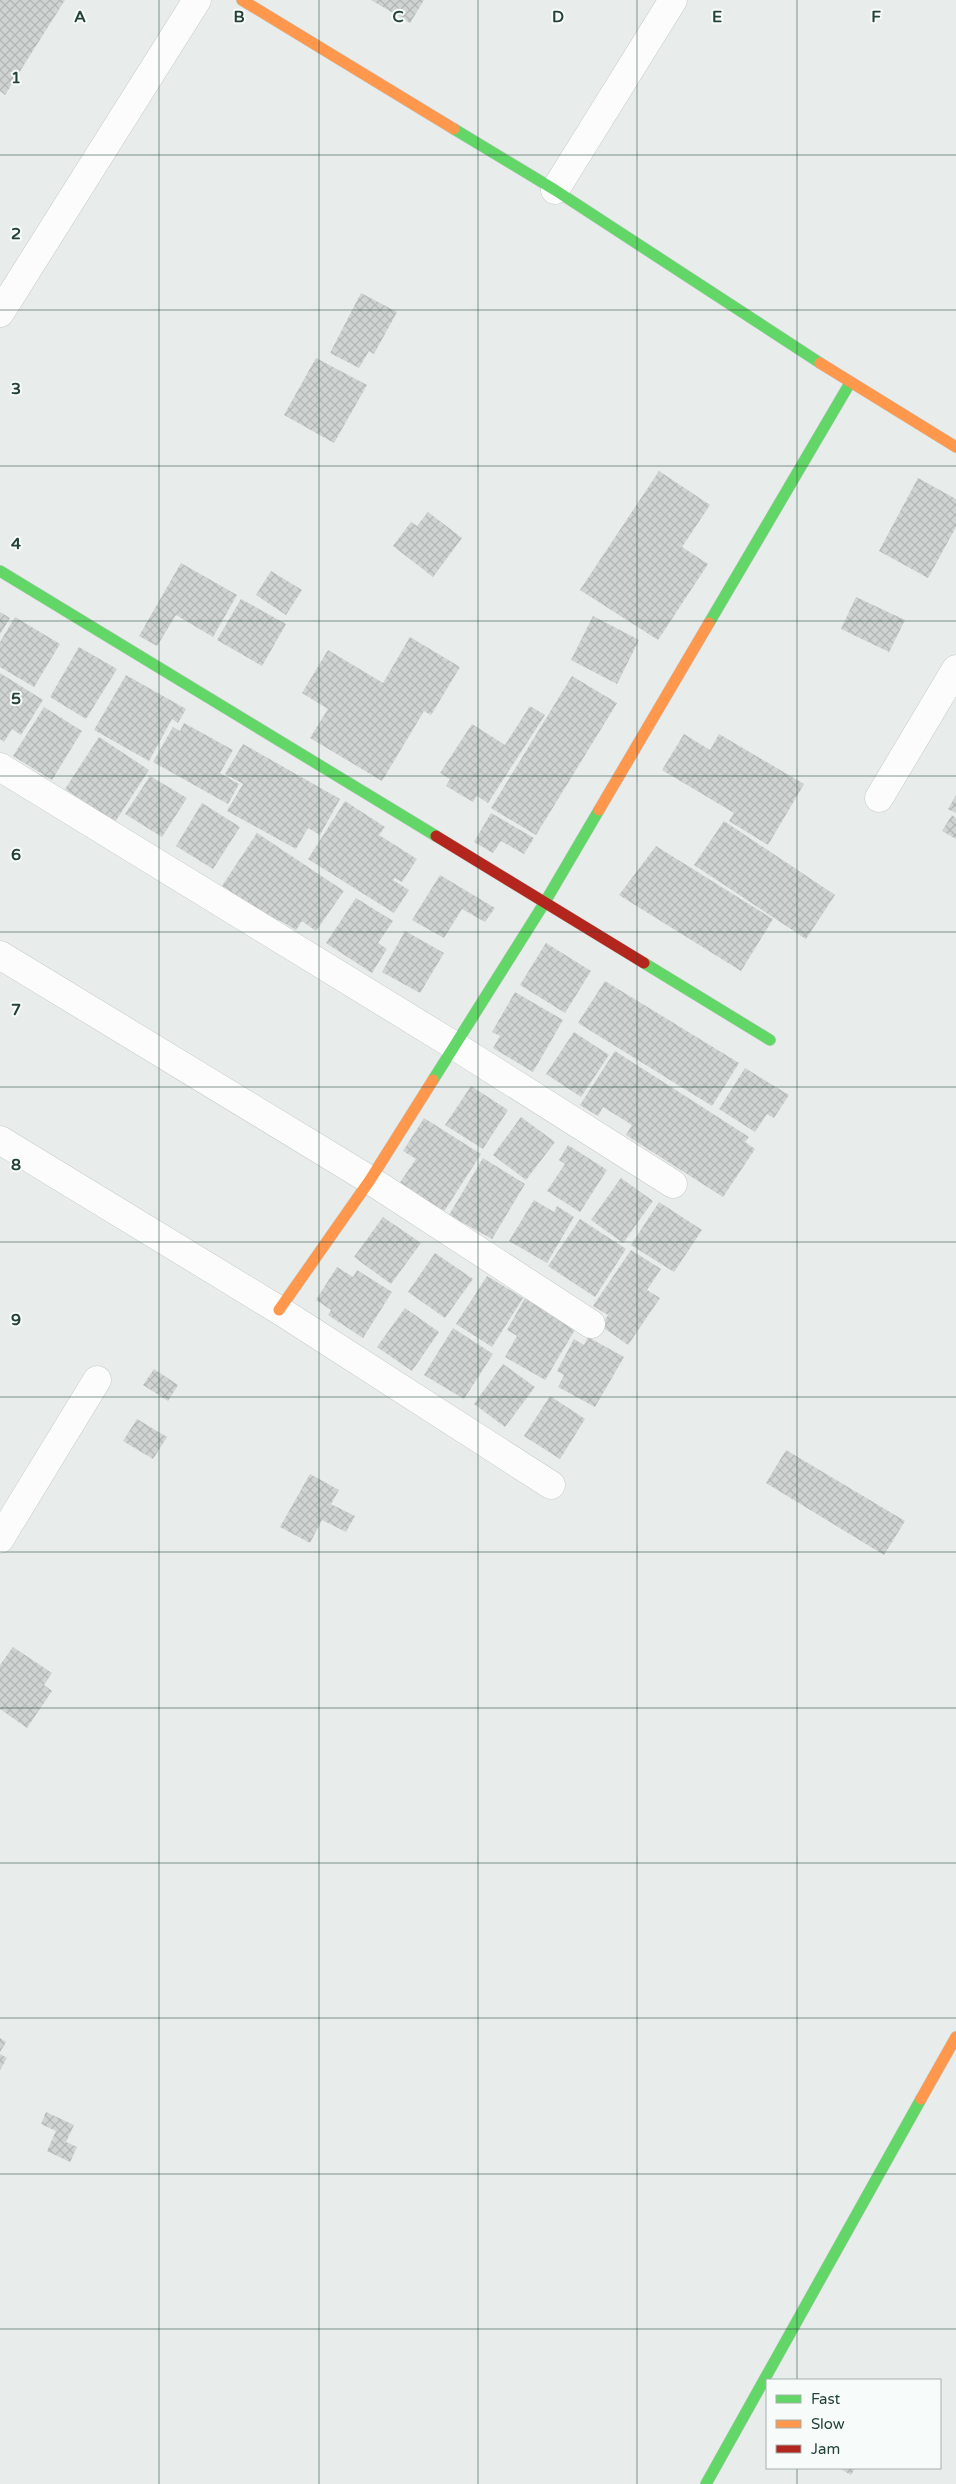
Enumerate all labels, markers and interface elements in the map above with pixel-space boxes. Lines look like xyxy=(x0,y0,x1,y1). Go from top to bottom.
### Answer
text: A xyxy=(74,7,86,27)
text: B xyxy=(233,7,245,27)
text: C xyxy=(392,7,404,27)
text: D xyxy=(552,7,564,27)
text: E xyxy=(712,7,722,27)
text: F xyxy=(871,7,881,27)
text: 1 xyxy=(11,68,21,88)
text: 2 xyxy=(11,224,21,244)
text: 3 xyxy=(11,379,21,399)
text: 4 xyxy=(11,534,21,554)
text: 5 xyxy=(11,689,21,709)
text: 6 xyxy=(11,845,21,865)
text: 7 xyxy=(11,1000,21,1020)
text: 8 xyxy=(11,1155,21,1175)
text: 9 xyxy=(11,1310,21,1330)
legend xyxy=(766,2379,941,2469)
text: Fast xyxy=(811,2390,841,2408)
text: Slow xyxy=(811,2415,845,2433)
text: Jam xyxy=(811,2440,840,2458)

